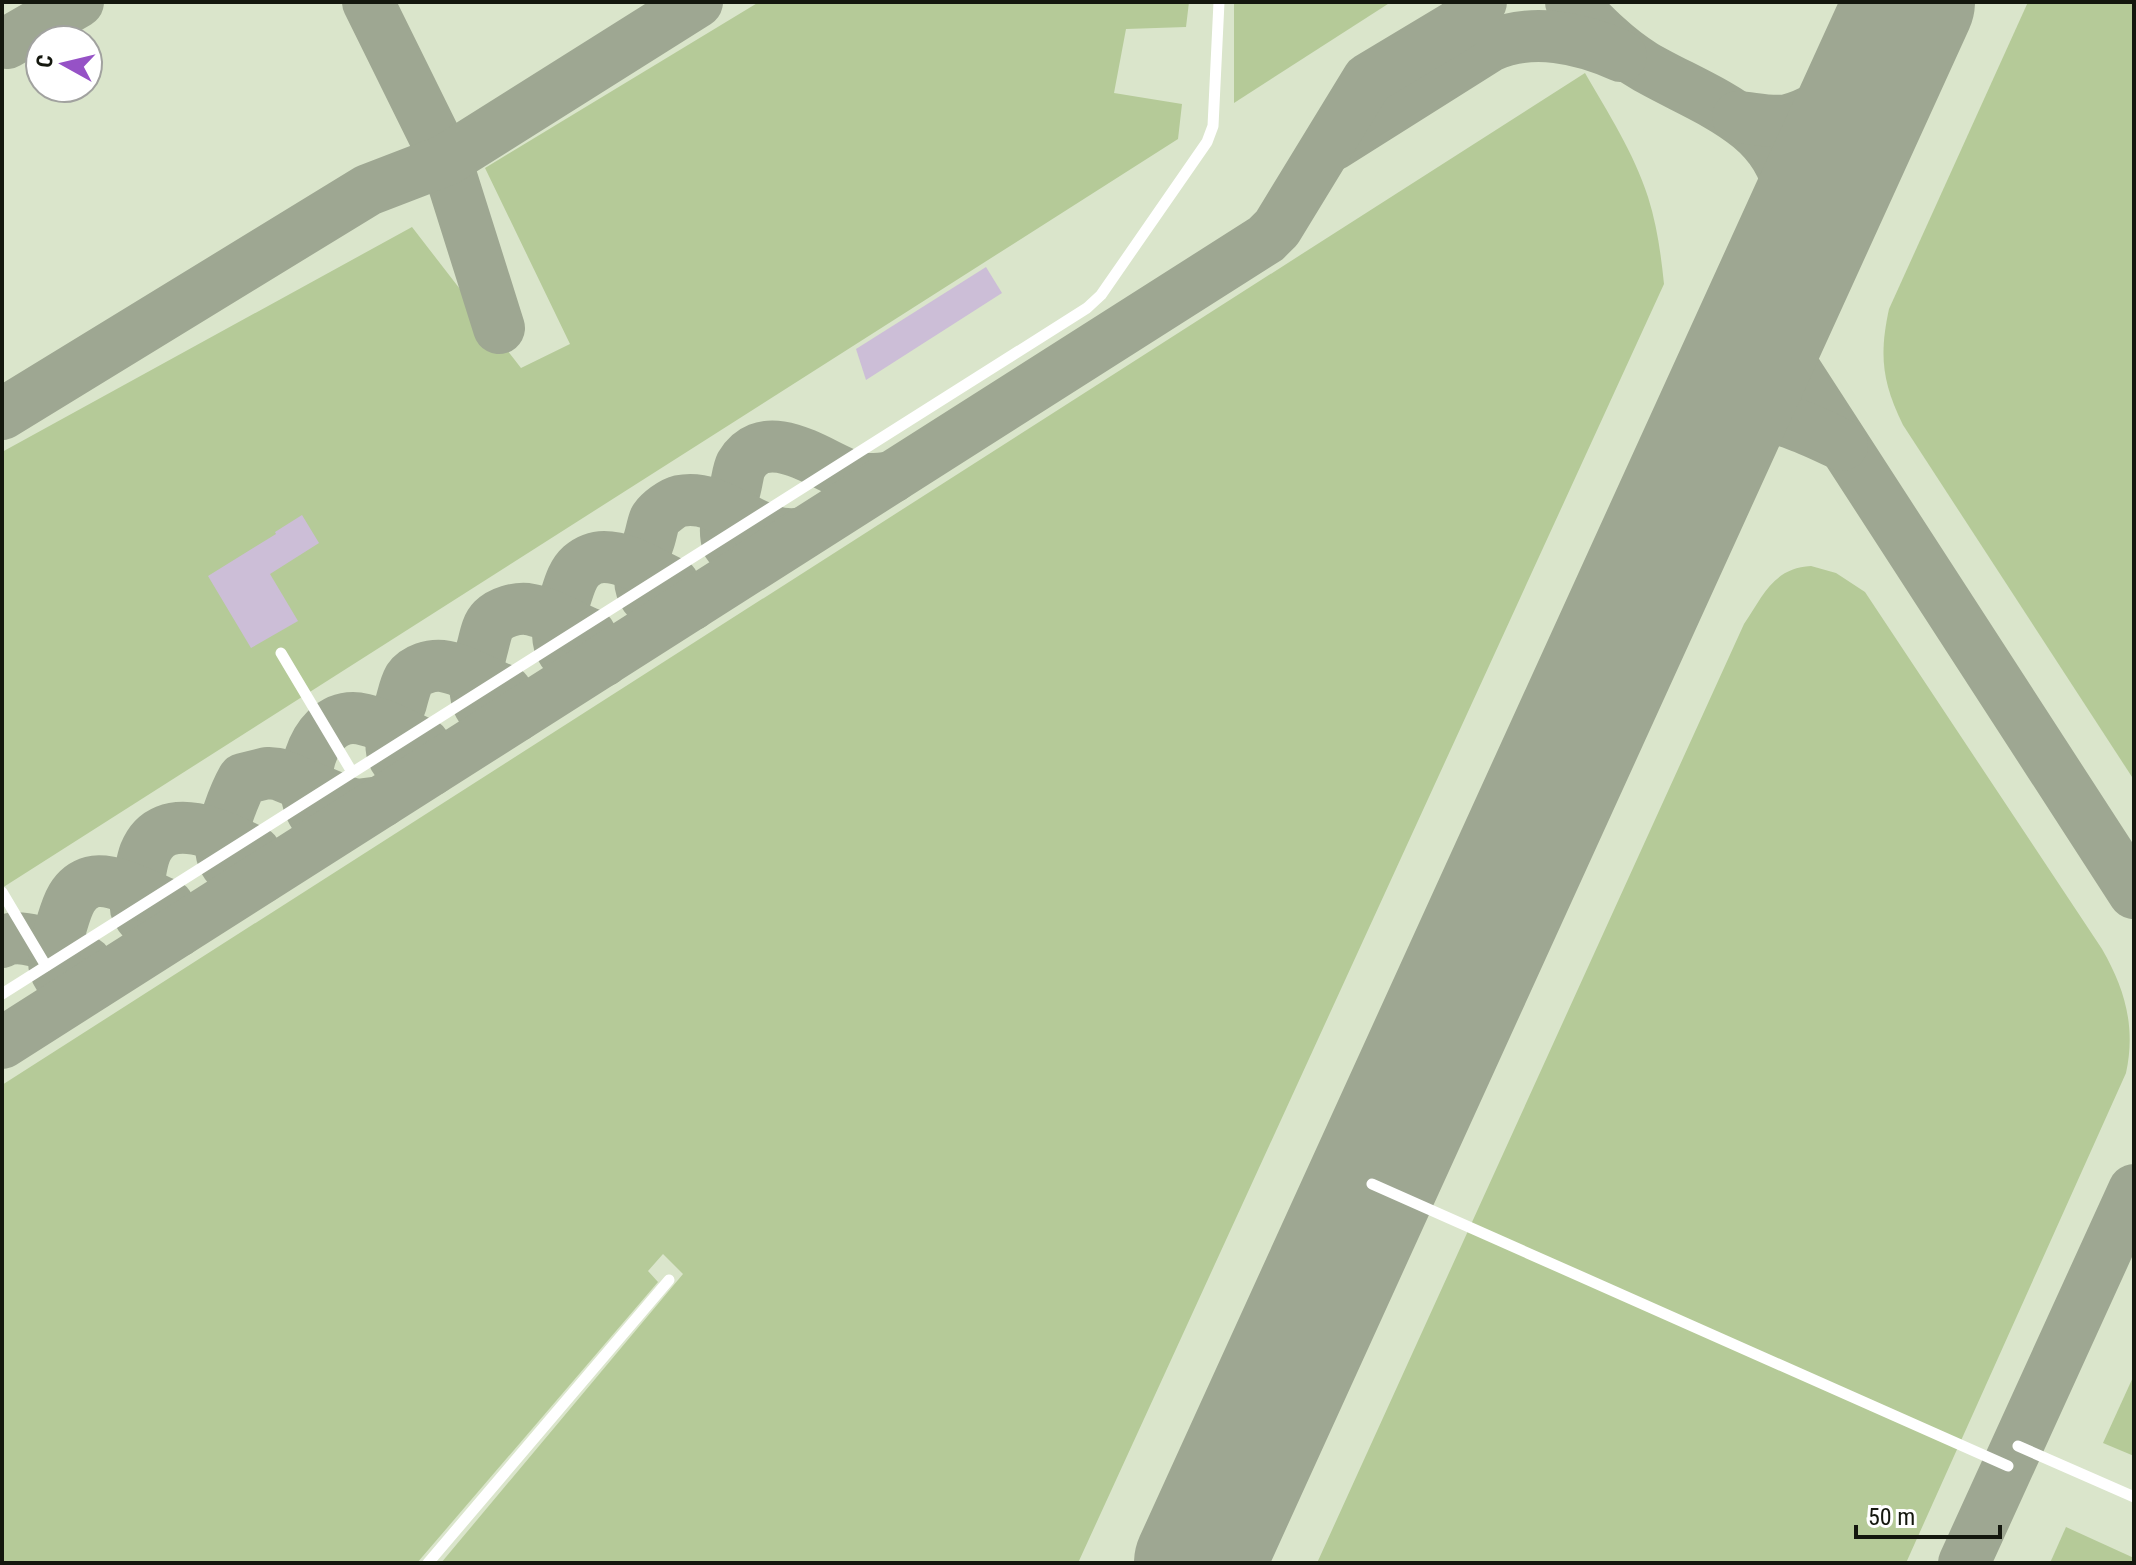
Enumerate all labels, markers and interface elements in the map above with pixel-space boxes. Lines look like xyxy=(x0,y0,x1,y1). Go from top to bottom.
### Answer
north arrow xyxy=(24,24,104,104)
text: С xyxy=(31,53,58,69)
scale bar xyxy=(1856,1489,2000,1539)
text: 50 m xyxy=(1868,1503,1915,1531)

